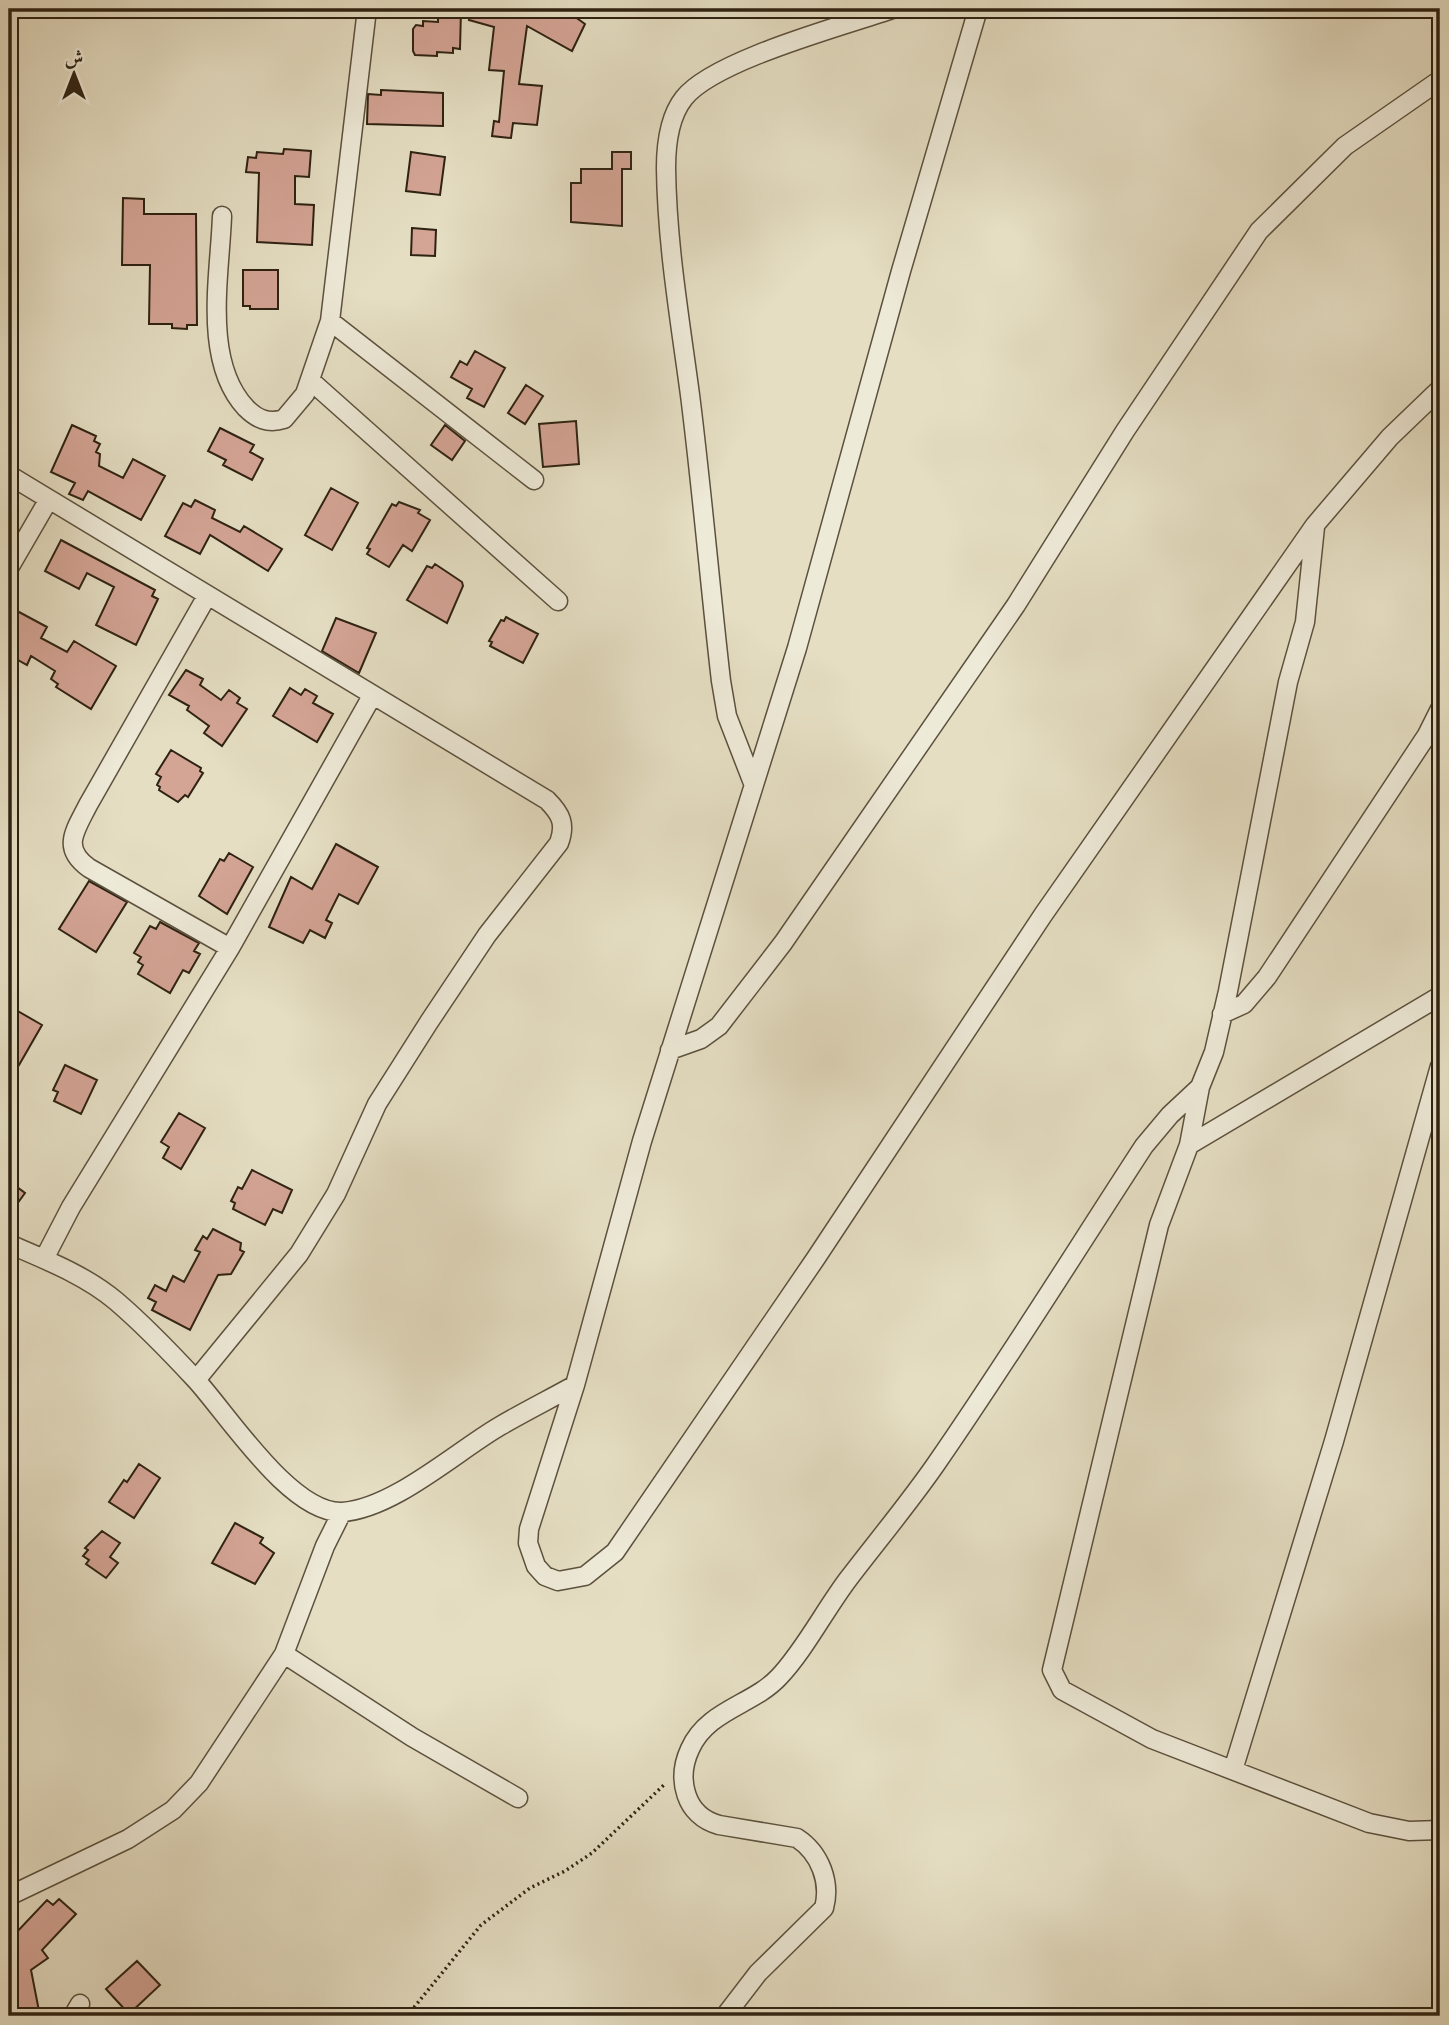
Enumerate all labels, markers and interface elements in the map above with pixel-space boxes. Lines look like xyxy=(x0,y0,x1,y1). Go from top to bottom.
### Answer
north arrow xyxy=(38,38,108,108)
text: ش xyxy=(65,47,83,70)

